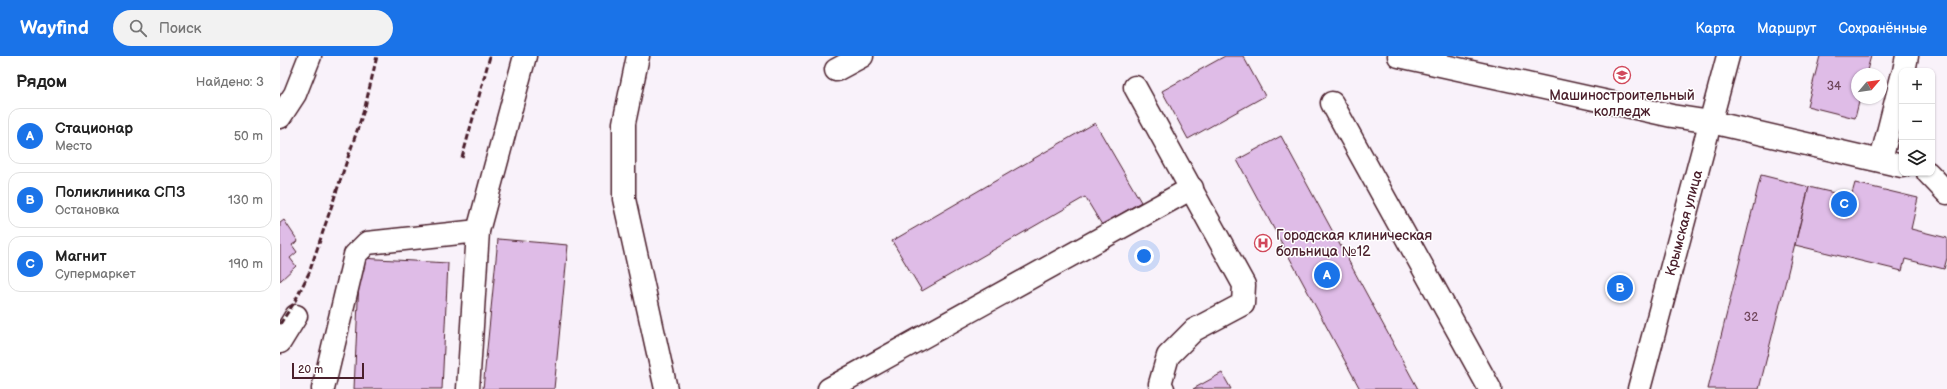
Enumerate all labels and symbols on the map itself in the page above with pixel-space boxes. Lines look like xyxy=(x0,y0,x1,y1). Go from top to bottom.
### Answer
school or university icon: Машиностроительный колледж xyxy=(1612,65,1632,85)
north arrow xyxy=(1851,68,1887,104)
house number: 34 xyxy=(1827,79,1842,94)
place label: Машиностроительный колледж xyxy=(1549,87,1695,120)
street label: Крымская улица xyxy=(1662,167,1706,278)
pin: C xyxy=(1831,189,1857,219)
place label: Городская клиническая больница №12 xyxy=(1276,227,1433,260)
hospital icon: Городская клиническая больница №12 xyxy=(1253,233,1273,253)
your location xyxy=(1134,246,1154,266)
pin: A xyxy=(1314,260,1340,290)
pin: B xyxy=(1607,273,1633,303)
house number: 32 xyxy=(1744,310,1758,325)
scale bar xyxy=(292,361,364,380)

